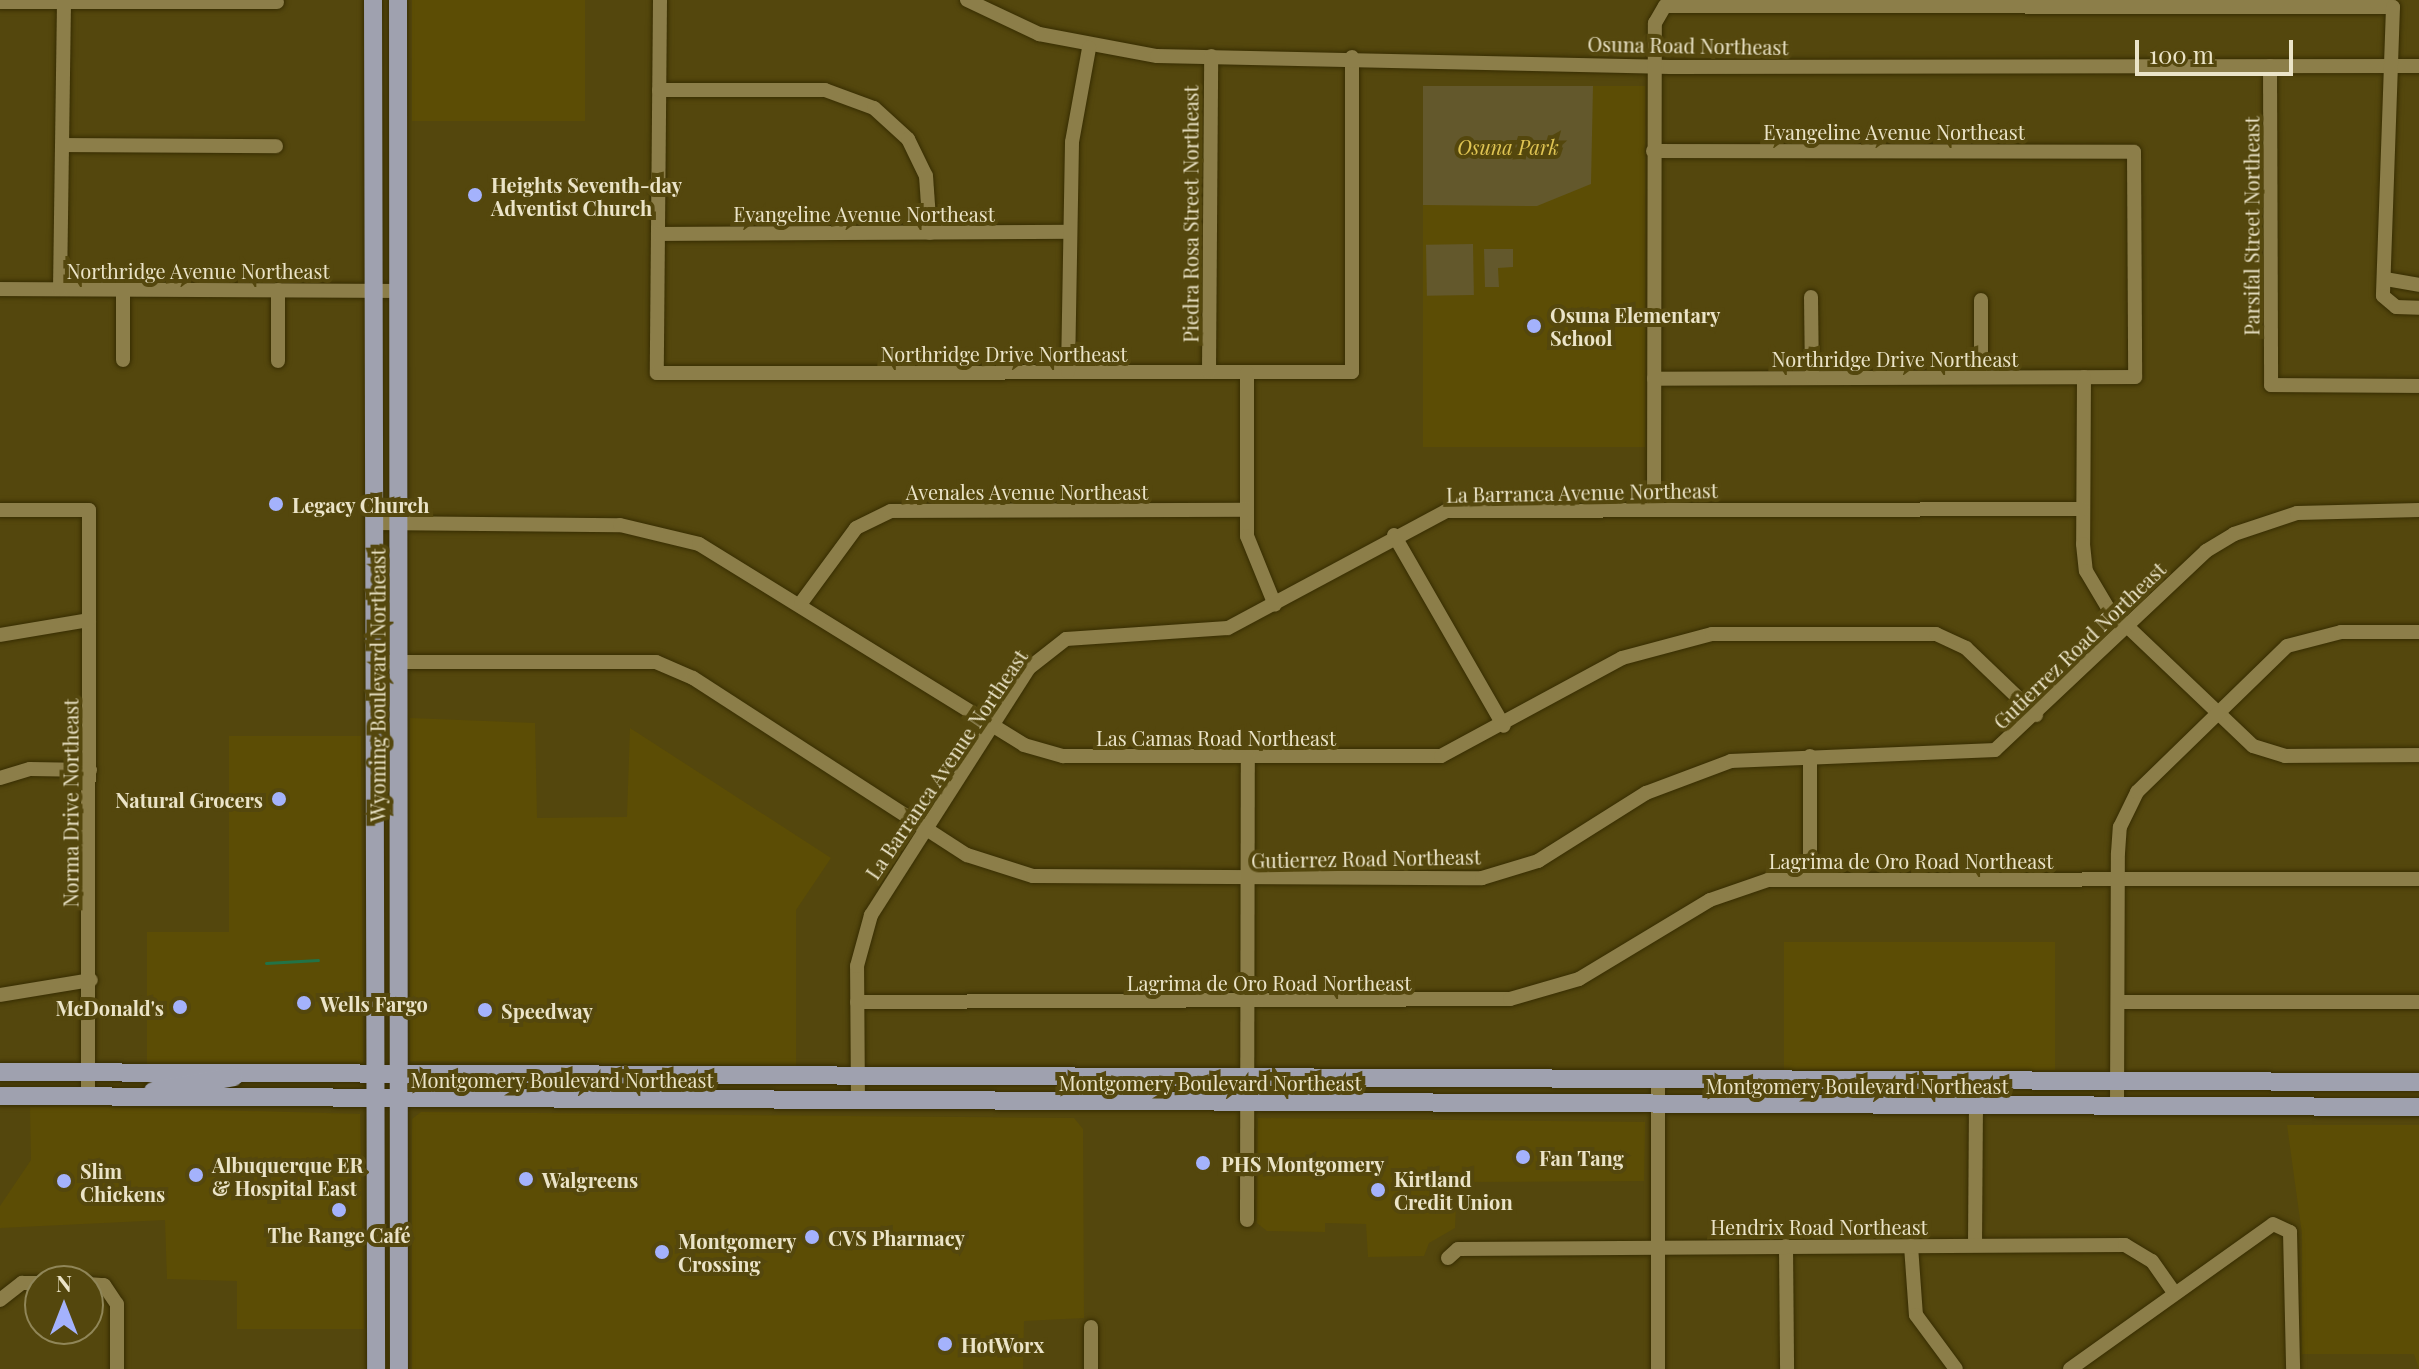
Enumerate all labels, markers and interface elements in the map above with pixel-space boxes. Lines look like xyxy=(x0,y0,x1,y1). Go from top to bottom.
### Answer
scale bar xyxy=(2139,24,2297,74)
street label: Osuna Road Northeast xyxy=(1587,31,1789,59)
text: 100 m xyxy=(2149,38,2214,70)
street label: Piedra Rosa Street Northeast xyxy=(1178,85,1202,343)
street label: Parsifal Street Northeast xyxy=(2239,116,2263,336)
street label: Evangeline Avenue Northeast xyxy=(1763,119,2025,143)
park label: Osuna Park xyxy=(1457,134,1559,158)
place label: Heights Seventh-day Adventist Church xyxy=(491,172,682,219)
marker: Heights Seventh-day Adventist Church xyxy=(466,186,484,204)
street label: Evangeline Avenue Northeast xyxy=(733,201,995,225)
street label: Northridge Avenue Northeast xyxy=(66,258,330,282)
place label: Osuna Elementary School xyxy=(1550,302,1721,349)
marker: Osuna Elementary School xyxy=(1525,317,1543,335)
street label: Northridge Drive Northeast xyxy=(881,341,1127,365)
street label: Northridge Drive Northeast xyxy=(1772,346,2018,370)
street label: La Barranca Avenue Northeast xyxy=(1445,478,1719,506)
street label: Avenales Avenue Northeast xyxy=(905,479,1149,503)
place label: Legacy Church xyxy=(292,492,430,516)
marker: Legacy Church xyxy=(267,495,285,513)
street label: Wyoming Boulevard Northeast xyxy=(365,548,389,822)
street label: Gutierrez Road Northeast xyxy=(1988,557,2170,733)
street label: La Barranca Avenue Northeast xyxy=(860,644,1032,884)
street label: Norma Drive Northeast xyxy=(58,699,82,907)
street label: Las Camas Road Northeast xyxy=(1096,725,1336,749)
place label: Natural Grocers xyxy=(115,787,263,811)
marker: Natural Grocers xyxy=(270,790,288,808)
street label: Gutierrez Road Northeast xyxy=(1251,844,1481,872)
street label: Lagrima de Oro Road Northeast xyxy=(1769,848,2053,872)
street label: Lagrima de Oro Road Northeast xyxy=(1127,970,1411,994)
place label: Wells Fargo xyxy=(320,991,428,1015)
marker: Wells Fargo xyxy=(295,994,313,1012)
place label: McDonald's xyxy=(55,995,164,1019)
marker: McDonald's xyxy=(171,998,189,1016)
place label: Speedway xyxy=(501,998,593,1022)
marker: Speedway xyxy=(476,1001,494,1019)
street label: Montgomery Boulevard Northeast xyxy=(410,1067,714,1091)
street label: Montgomery Boulevard Northeast xyxy=(1058,1070,1362,1094)
street label: Montgomery Boulevard Northeast xyxy=(1705,1073,2009,1097)
place label: Fan Tang xyxy=(1539,1145,1624,1169)
marker: Fan Tang xyxy=(1514,1148,1532,1166)
place label: PHS Montgomery xyxy=(1221,1151,1384,1175)
place label: Albuquerque ER & Hospital East xyxy=(212,1152,363,1199)
marker: PHS Montgomery xyxy=(1192,1152,1214,1174)
place label: Slim Chickens xyxy=(80,1158,165,1205)
marker: Albuquerque ER & Hospital East xyxy=(187,1166,205,1184)
place label: Kirtland Credit Union xyxy=(1394,1166,1513,1213)
place label: Walgreens xyxy=(542,1167,638,1191)
marker: Walgreens xyxy=(517,1170,535,1188)
marker: Slim Chickens xyxy=(55,1172,73,1190)
marker: Kirtland Credit Union xyxy=(1369,1181,1387,1199)
marker: The Range Café xyxy=(330,1201,348,1219)
street label: Hendrix Road Northeast xyxy=(1710,1214,1928,1238)
place label: The Range Café xyxy=(267,1222,411,1246)
place label: CVS Pharmacy xyxy=(828,1225,965,1249)
place label: Montgomery Crossing xyxy=(678,1228,796,1275)
marker: CVS Pharmacy xyxy=(803,1228,821,1246)
marker: Montgomery Crossing xyxy=(653,1243,671,1261)
north arrow xyxy=(24,1265,104,1345)
text: N xyxy=(56,1268,72,1298)
place label: HotWorx xyxy=(961,1332,1044,1356)
marker: HotWorx xyxy=(936,1335,954,1353)

